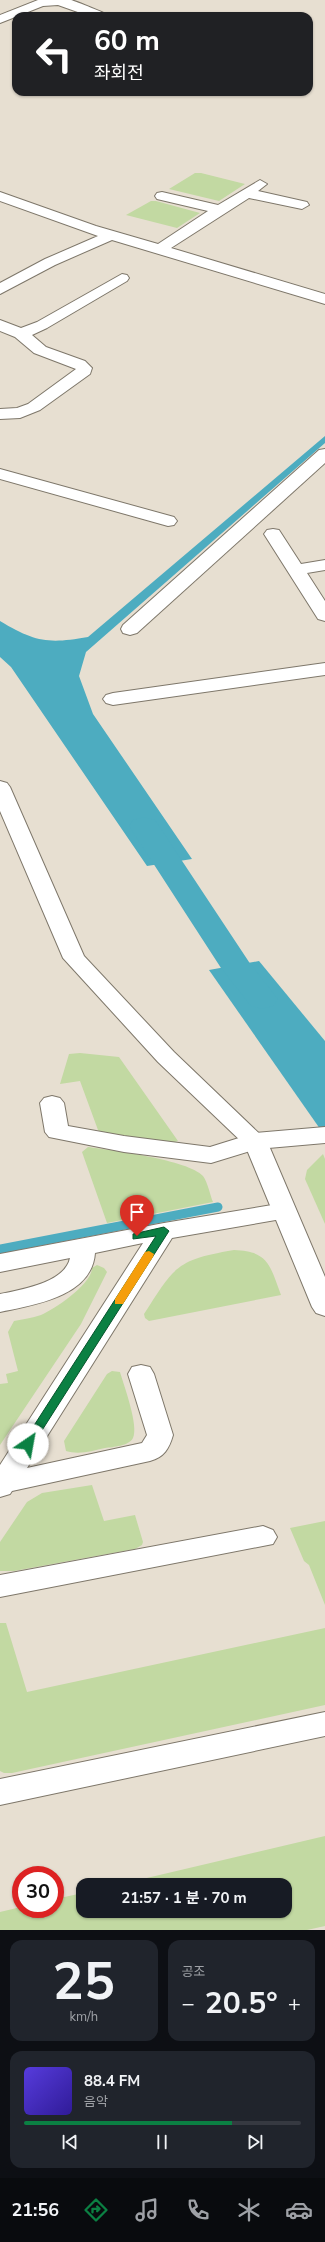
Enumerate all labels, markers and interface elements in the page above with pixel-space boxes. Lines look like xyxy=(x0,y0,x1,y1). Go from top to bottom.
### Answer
text: 60 m xyxy=(94,22,160,60)
icon: left xyxy=(28,28,80,80)
text: 좌회전 xyxy=(94,61,144,85)
pin xyxy=(120,1195,154,1236)
icon: arrive xyxy=(126,1201,148,1223)
position arrow xyxy=(7,1423,49,1465)
speed limit sign: 30 xyxy=(12,1866,64,1918)
text: 21:57 · 1 분 · 70 m xyxy=(121,1888,247,1908)
text: 25 xyxy=(53,1946,115,2017)
text: 공조 xyxy=(182,1963,205,1981)
text: 20.5° xyxy=(205,1983,278,2024)
text: − xyxy=(182,1989,195,2019)
text: + xyxy=(288,1989,301,2019)
text: km/h xyxy=(69,2008,98,2026)
text: 88.4 FM xyxy=(84,2071,140,2091)
text: 음악 xyxy=(84,2093,108,2111)
icon: previous xyxy=(59,2131,81,2153)
icon: pause xyxy=(151,2131,173,2153)
icon: next xyxy=(244,2131,266,2153)
icon: directions xyxy=(82,2196,110,2224)
icon: music xyxy=(133,2196,161,2224)
icon: phone xyxy=(184,2196,212,2224)
icon: climate xyxy=(235,2196,263,2224)
icon: car xyxy=(285,2196,313,2224)
text: 21:56 xyxy=(11,2198,59,2222)

